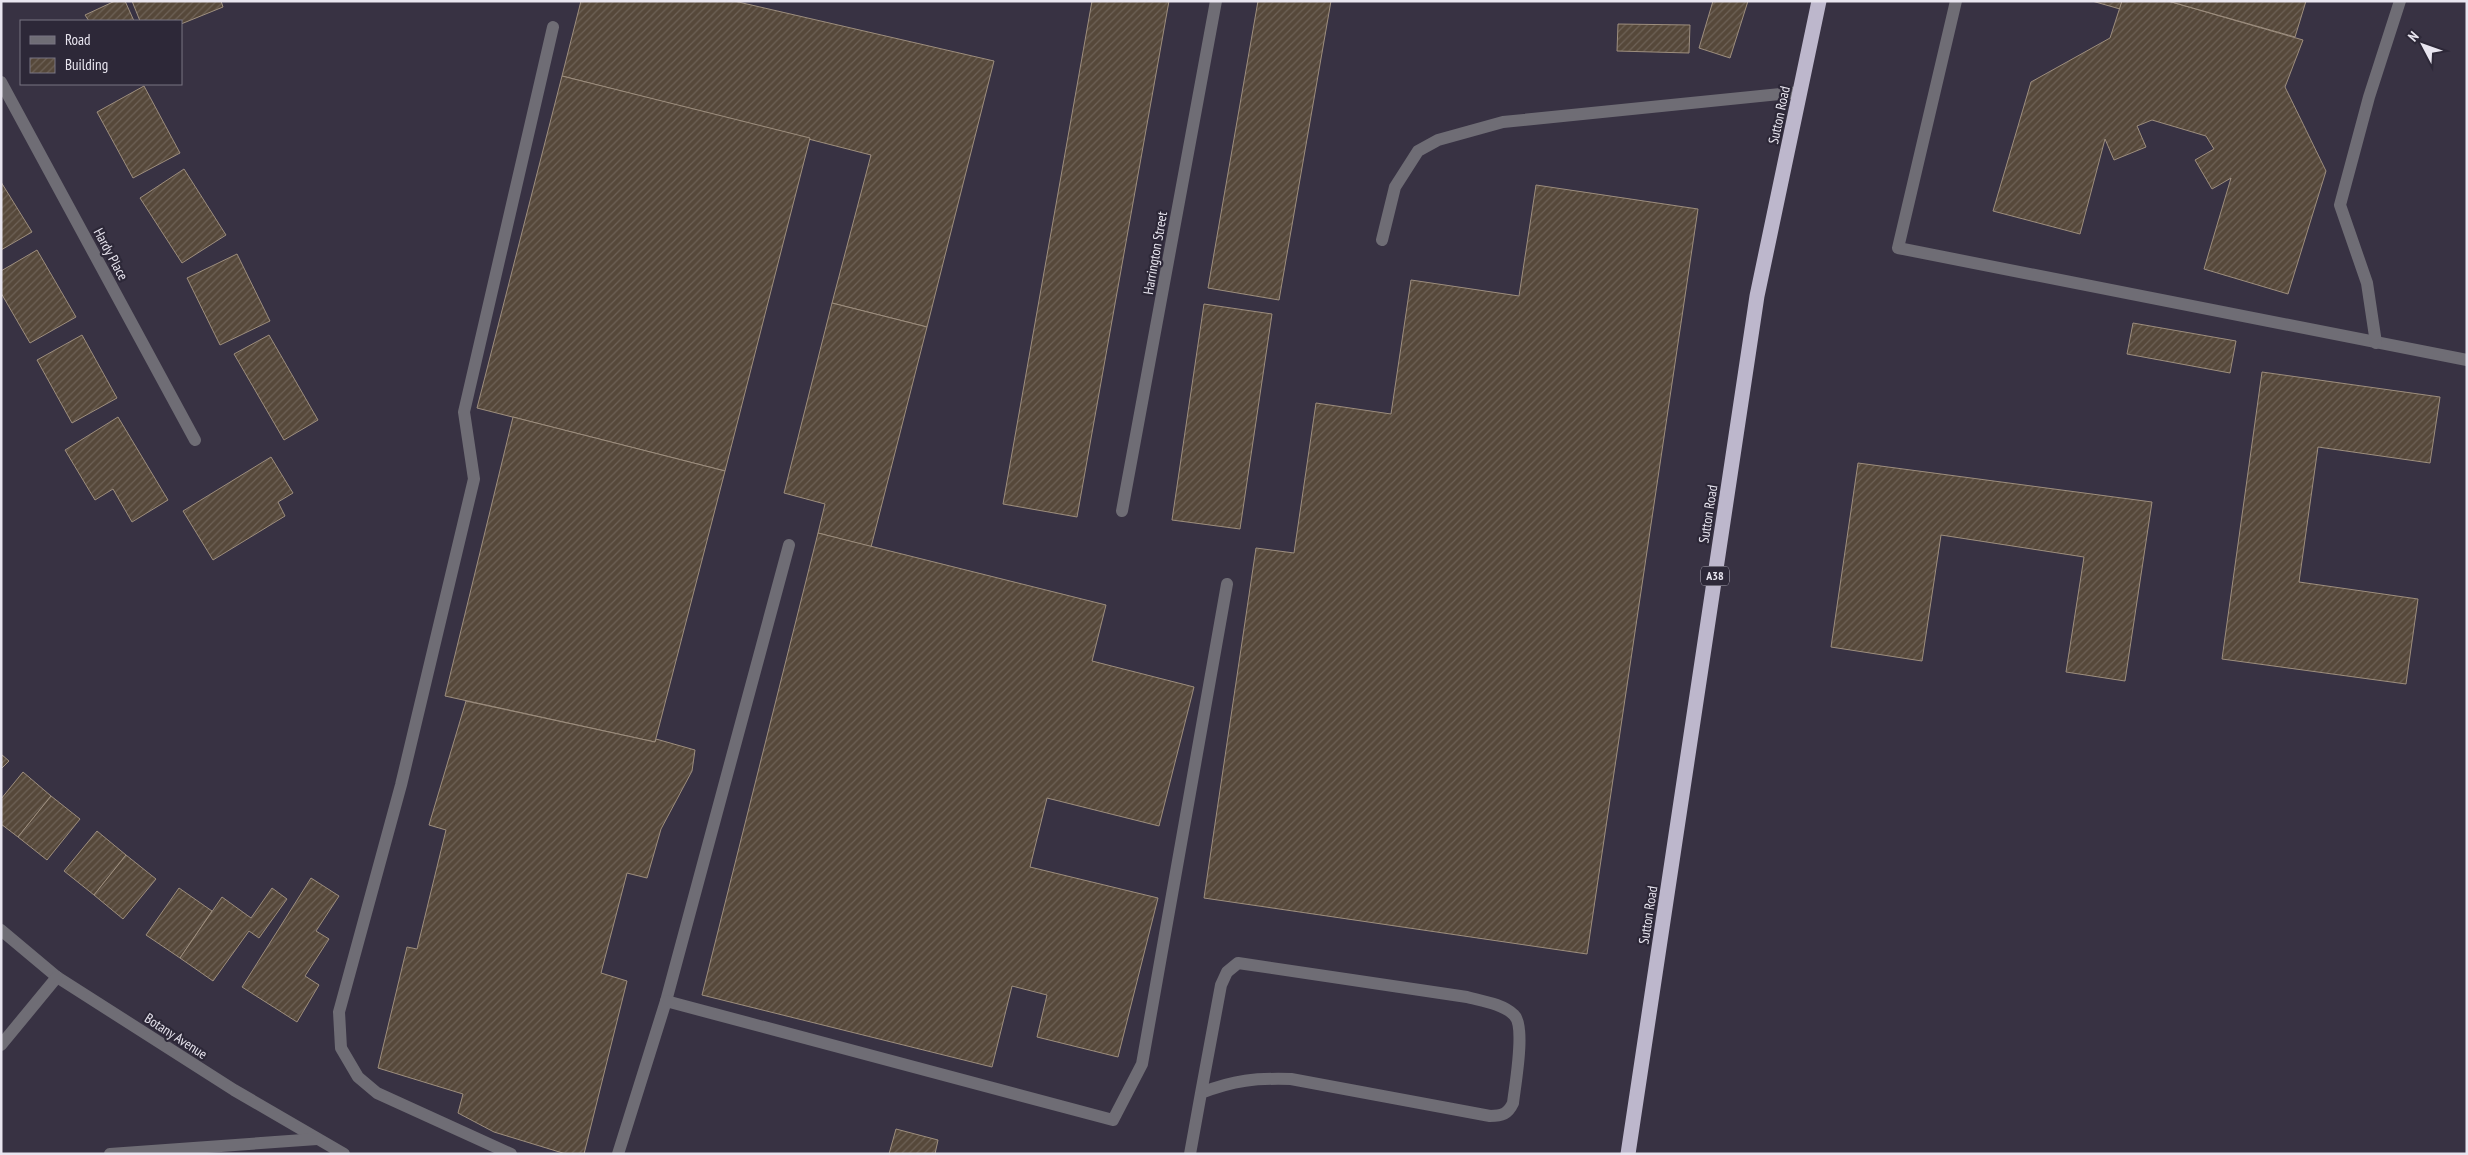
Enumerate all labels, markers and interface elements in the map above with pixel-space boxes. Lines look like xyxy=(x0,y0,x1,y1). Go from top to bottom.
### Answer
legend xyxy=(20,20,182,85)
north arrow xyxy=(2398,20,2448,70)
text: N xyxy=(2404,28,2422,45)
text: Road xyxy=(65,30,91,49)
text: Building xyxy=(65,55,108,74)
street label: Sutton Road xyxy=(1764,84,1794,146)
street label: Harrington Street xyxy=(1139,210,1171,296)
street label: Hardy Place xyxy=(90,225,132,283)
street label: Sutton Road xyxy=(1695,484,1721,544)
road number: A38 xyxy=(1701,566,1729,586)
street label: Sutton Road xyxy=(1635,885,1661,945)
street label: Botany Avenue xyxy=(141,1009,211,1063)

